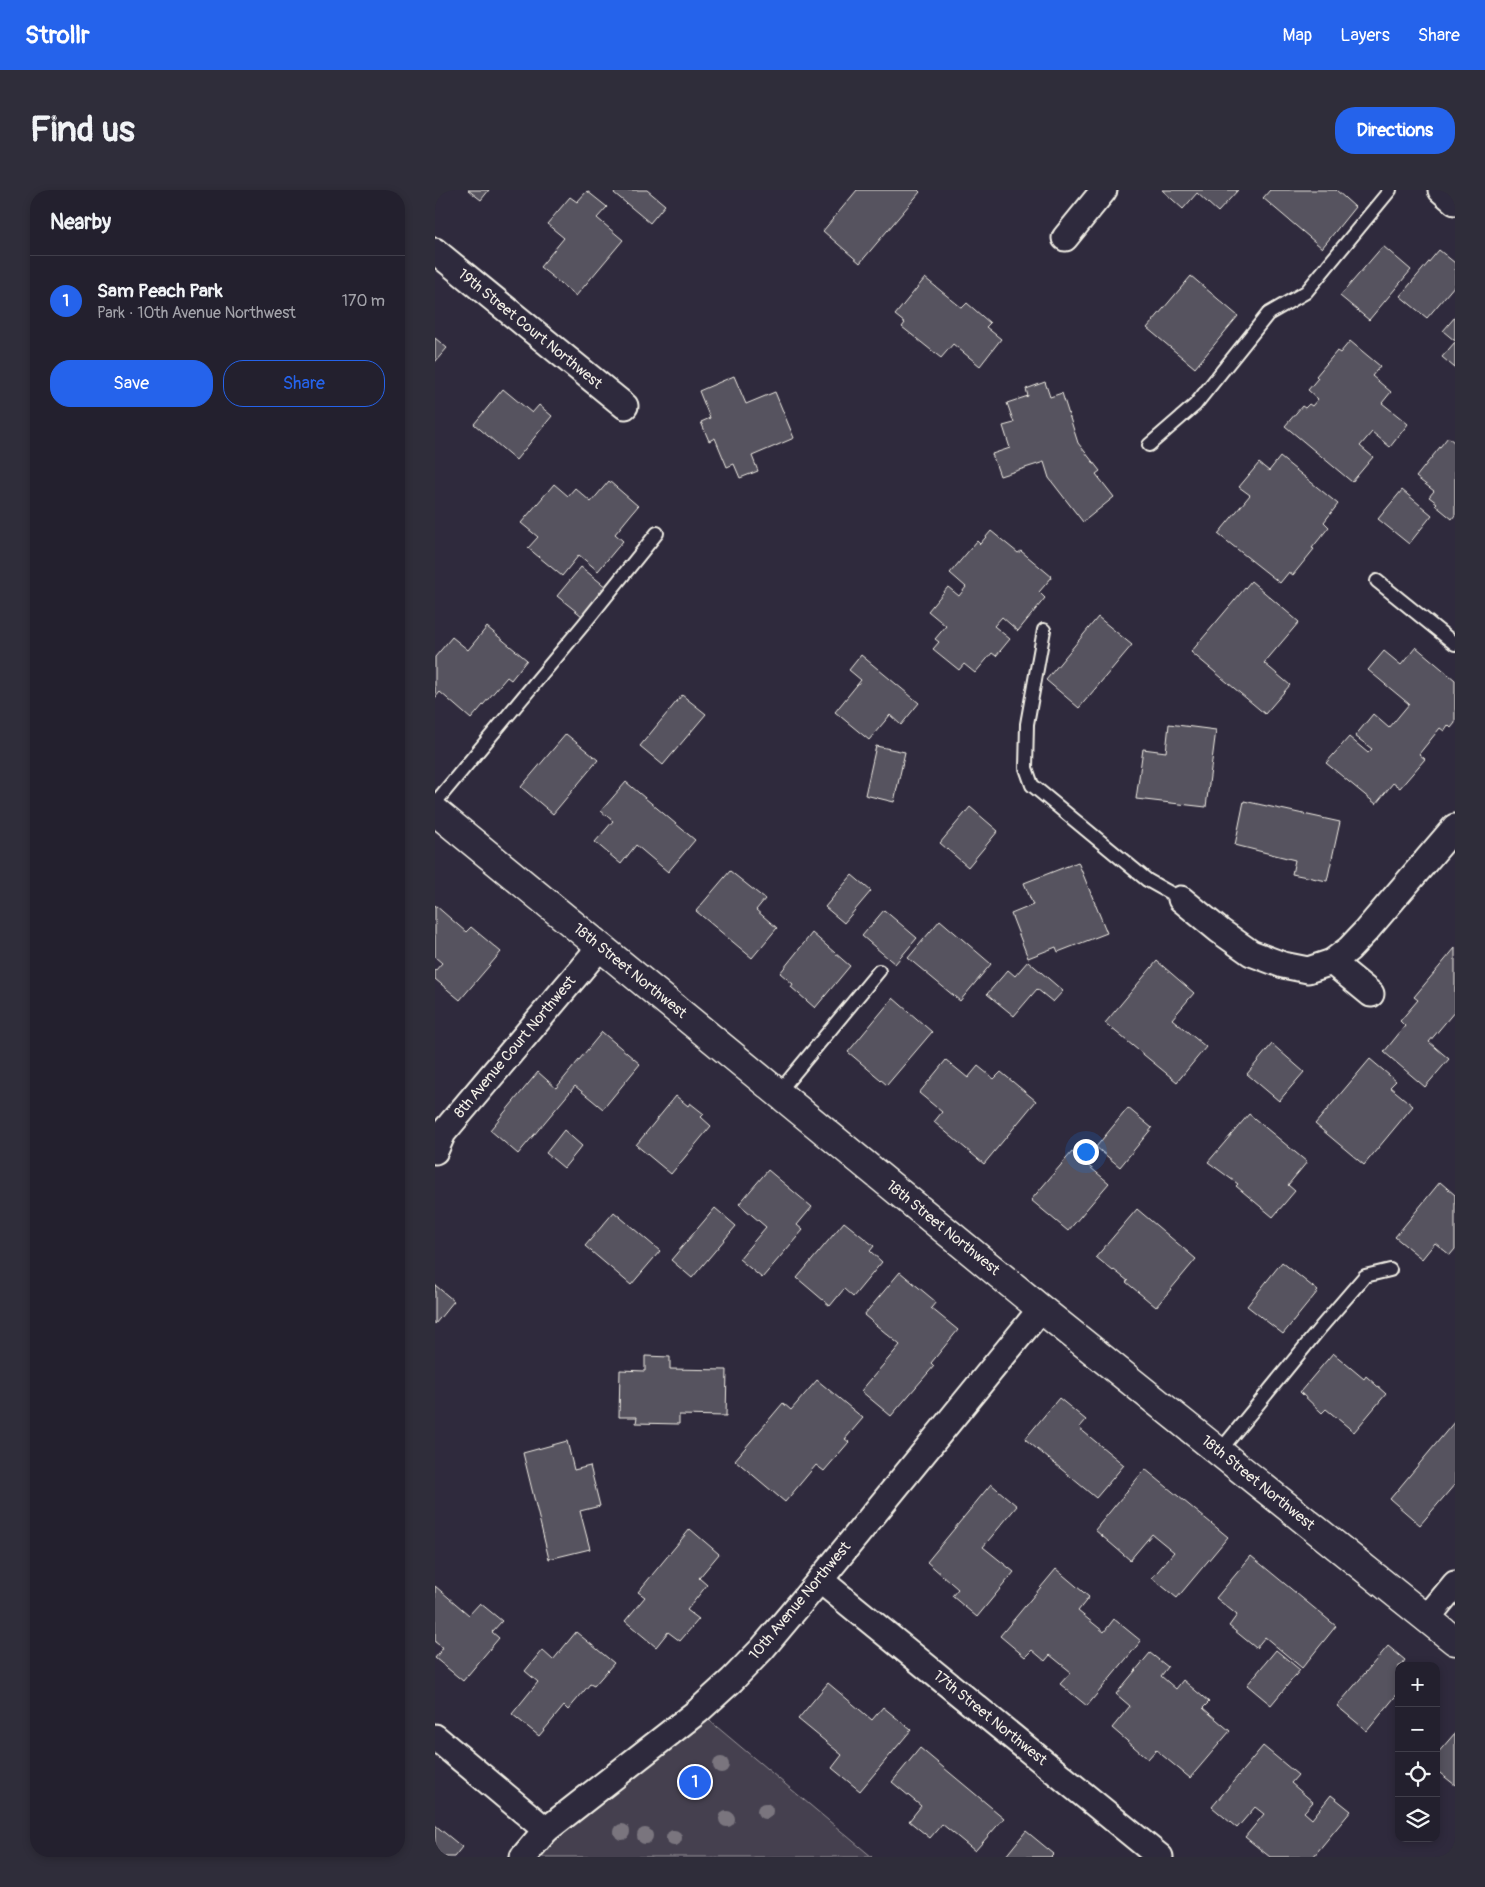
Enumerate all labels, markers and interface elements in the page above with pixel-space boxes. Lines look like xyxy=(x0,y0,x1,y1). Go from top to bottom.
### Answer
text: Strollr xyxy=(25,21,90,50)
text: Map xyxy=(1283,24,1312,47)
text: Layers xyxy=(1340,24,1390,47)
text: Share xyxy=(1418,24,1460,47)
button: Directions xyxy=(1335,107,1455,154)
text: Find us xyxy=(30,108,135,152)
text: Nearby xyxy=(50,209,111,236)
street label: 19th Street Court Northwest xyxy=(454,265,607,394)
text: Sam Peach Park xyxy=(97,279,223,303)
text: 1 xyxy=(63,291,69,311)
text: 170 m xyxy=(342,291,385,311)
text: Park · 10th Avenue Northwest xyxy=(97,303,296,323)
button: Save xyxy=(50,360,213,407)
button: Share xyxy=(223,360,385,407)
street label: 18th Street Northwest xyxy=(569,919,691,1023)
street label: 8th Avenue Court Northwest xyxy=(450,971,581,1122)
your location xyxy=(1073,1139,1099,1165)
street label: 18th Street Northwest xyxy=(882,1176,1004,1280)
street label: 18th Street Northwest xyxy=(1197,1431,1319,1535)
street label: 10th Avenue Northwest xyxy=(745,1537,856,1664)
map controls xyxy=(1395,1662,1440,1842)
button: + xyxy=(1395,1662,1440,1707)
street label: 17th Street Northwest xyxy=(929,1666,1051,1770)
button: − xyxy=(1395,1707,1440,1752)
button: locate xyxy=(1395,1752,1440,1797)
pin: 1 xyxy=(679,1763,711,1801)
button: layers xyxy=(1395,1797,1440,1842)

